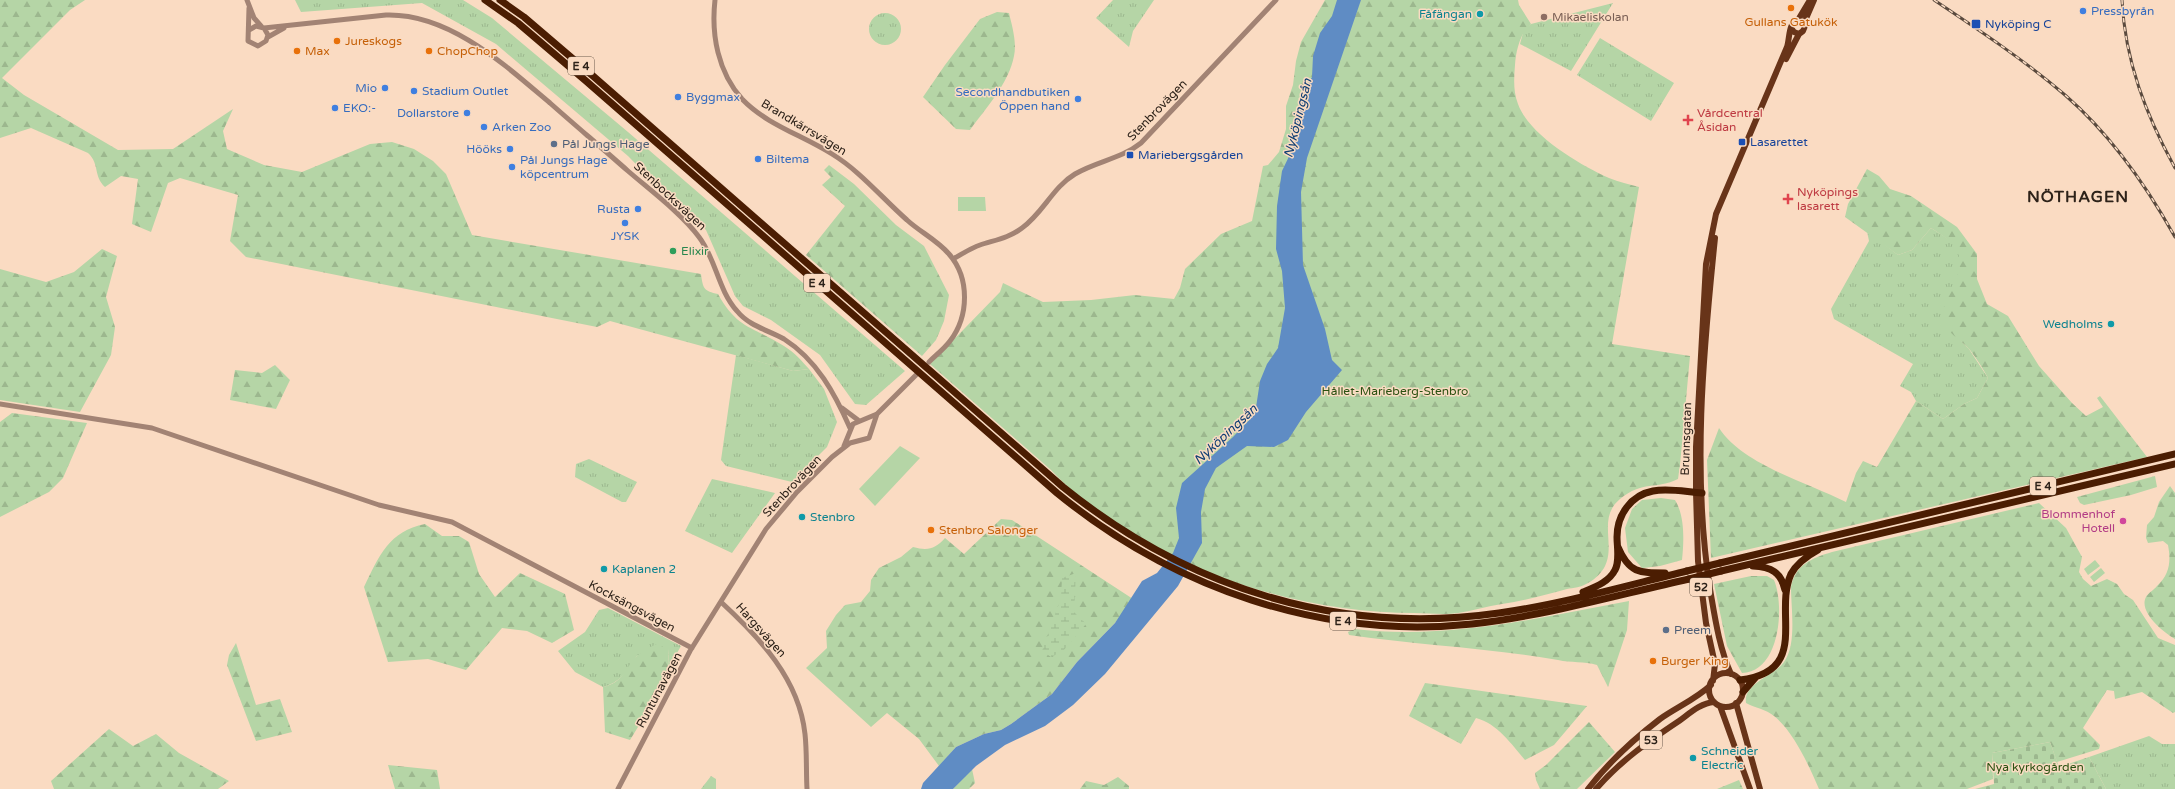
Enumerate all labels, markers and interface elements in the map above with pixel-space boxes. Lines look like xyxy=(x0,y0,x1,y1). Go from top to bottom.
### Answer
marker: Gullans Gatukök xyxy=(1786,3,1796,13)
place label: Pressbyrån xyxy=(2091,4,2154,18)
marker: Pressbyrån xyxy=(2078,6,2088,16)
place label: Fåfängan xyxy=(1419,7,1472,21)
marker: Fåfängan xyxy=(1475,9,1485,19)
place label: Mikaeliskolan xyxy=(1552,10,1629,24)
marker: Mikaeliskolan xyxy=(1539,12,1549,22)
place label: Gullans Gatukök xyxy=(1744,15,1838,29)
place label: Nyköping C xyxy=(1985,17,2052,31)
marker: Nyköping C xyxy=(1970,18,1982,30)
place label: Jureskogs xyxy=(345,34,402,48)
marker: Jureskogs xyxy=(332,36,342,46)
place label: Max xyxy=(305,44,330,58)
place label: ChopChop xyxy=(437,44,498,58)
marker: Max xyxy=(292,46,302,56)
marker: ChopChop xyxy=(424,46,434,56)
road number: E 4 xyxy=(568,57,594,75)
street label: Stenbrovägen xyxy=(1124,76,1190,144)
water label: Nyköpingsån xyxy=(1280,76,1316,160)
place label: Mio xyxy=(355,81,377,95)
marker: Mio xyxy=(380,83,390,93)
place label: Stadium Outlet xyxy=(422,84,509,98)
place label: Secondhandbutiken Öppen hand xyxy=(955,85,1070,113)
marker: Stadium Outlet xyxy=(409,86,419,96)
place label: Byggmax xyxy=(686,90,740,104)
marker: Byggmax xyxy=(673,92,683,102)
marker: Secondhandbutiken Öppen hand xyxy=(1073,94,1083,104)
street label: Brandkärrsvägen xyxy=(759,96,849,158)
place label: EKO:- xyxy=(343,101,376,115)
marker: EKO:- xyxy=(330,103,340,113)
place label: Dollarstore xyxy=(397,106,459,120)
place label: Vårdcentral Åsidan xyxy=(1697,106,1763,134)
marker: Dollarstore xyxy=(462,108,472,118)
marker: Vårdcentral Åsidan xyxy=(1682,114,1694,126)
place label: Arken Zoo xyxy=(492,120,551,134)
marker: Arken Zoo xyxy=(479,122,489,132)
place label: Lasarettet xyxy=(1750,135,1808,149)
place label: Pål Jungs Hage xyxy=(562,137,650,151)
marker: Lasarettet xyxy=(1737,137,1747,147)
marker: Pål Jungs Hage xyxy=(549,139,559,149)
place label: Hööks xyxy=(466,142,502,156)
marker: Hööks xyxy=(505,144,515,154)
place label: Mariebergsgården xyxy=(1138,148,1243,162)
marker: Mariebergsgården xyxy=(1125,150,1135,160)
place label: Biltema xyxy=(766,152,809,166)
place label: Pål Jungs Hage köpcentrum xyxy=(520,153,608,181)
marker: Biltema xyxy=(753,154,763,164)
street label: Stenbocksvägen xyxy=(631,159,709,233)
marker: Pål Jungs Hage köpcentrum xyxy=(507,162,517,172)
place label: Nyköpings lasarett xyxy=(1797,185,1858,213)
district label: NÖTHAGEN xyxy=(2027,187,2129,207)
marker: Nyköpings lasarett xyxy=(1782,193,1794,205)
place label: Rusta xyxy=(597,202,630,216)
marker: Rusta xyxy=(633,204,643,214)
marker: JYSK xyxy=(620,218,630,228)
place label: JYSK xyxy=(611,229,639,243)
place label: Elixir xyxy=(681,244,709,258)
marker: Elixir xyxy=(668,246,678,256)
road number: E 4 xyxy=(804,274,830,292)
place label: Wedholms xyxy=(2043,317,2103,331)
marker: Wedholms xyxy=(2106,319,2116,329)
park label: Hållet-Marieberg-Stenbro xyxy=(1322,384,1468,398)
water label: Nyköpingsån xyxy=(1191,400,1262,468)
street label: Brunnsgatan xyxy=(1678,402,1694,476)
street label: Stenbrovägen xyxy=(760,452,824,520)
road number: E 4 xyxy=(2030,477,2056,495)
place label: Blommenhof Hotell xyxy=(2041,507,2115,535)
place label: Stenbro xyxy=(810,510,855,524)
marker: Stenbro xyxy=(797,512,807,522)
marker: Blommenhof Hotell xyxy=(2118,516,2128,526)
place label: Stenbro Salonger xyxy=(939,523,1038,537)
marker: Stenbro Salonger xyxy=(926,525,936,535)
place label: Kaplanen 2 xyxy=(612,562,676,576)
marker: Kaplanen 2 xyxy=(599,564,609,574)
street label: Kocksängsvägen xyxy=(586,577,678,635)
road number: 52 xyxy=(1690,578,1712,596)
street label: Hargsvägen xyxy=(733,600,789,660)
road number: E 4 xyxy=(1330,612,1356,630)
place label: Preem xyxy=(1674,623,1711,637)
marker: Preem xyxy=(1661,625,1671,635)
street label: Runtunavägen xyxy=(633,650,685,730)
place label: Burger King xyxy=(1661,654,1729,668)
marker: Burger King xyxy=(1648,656,1658,666)
road number: 53 xyxy=(1640,731,1662,749)
place label: Schneider Electric xyxy=(1701,744,1759,772)
marker: Schneider Electric xyxy=(1688,753,1698,763)
park label: Nya kyrkogården xyxy=(1986,760,2084,774)

